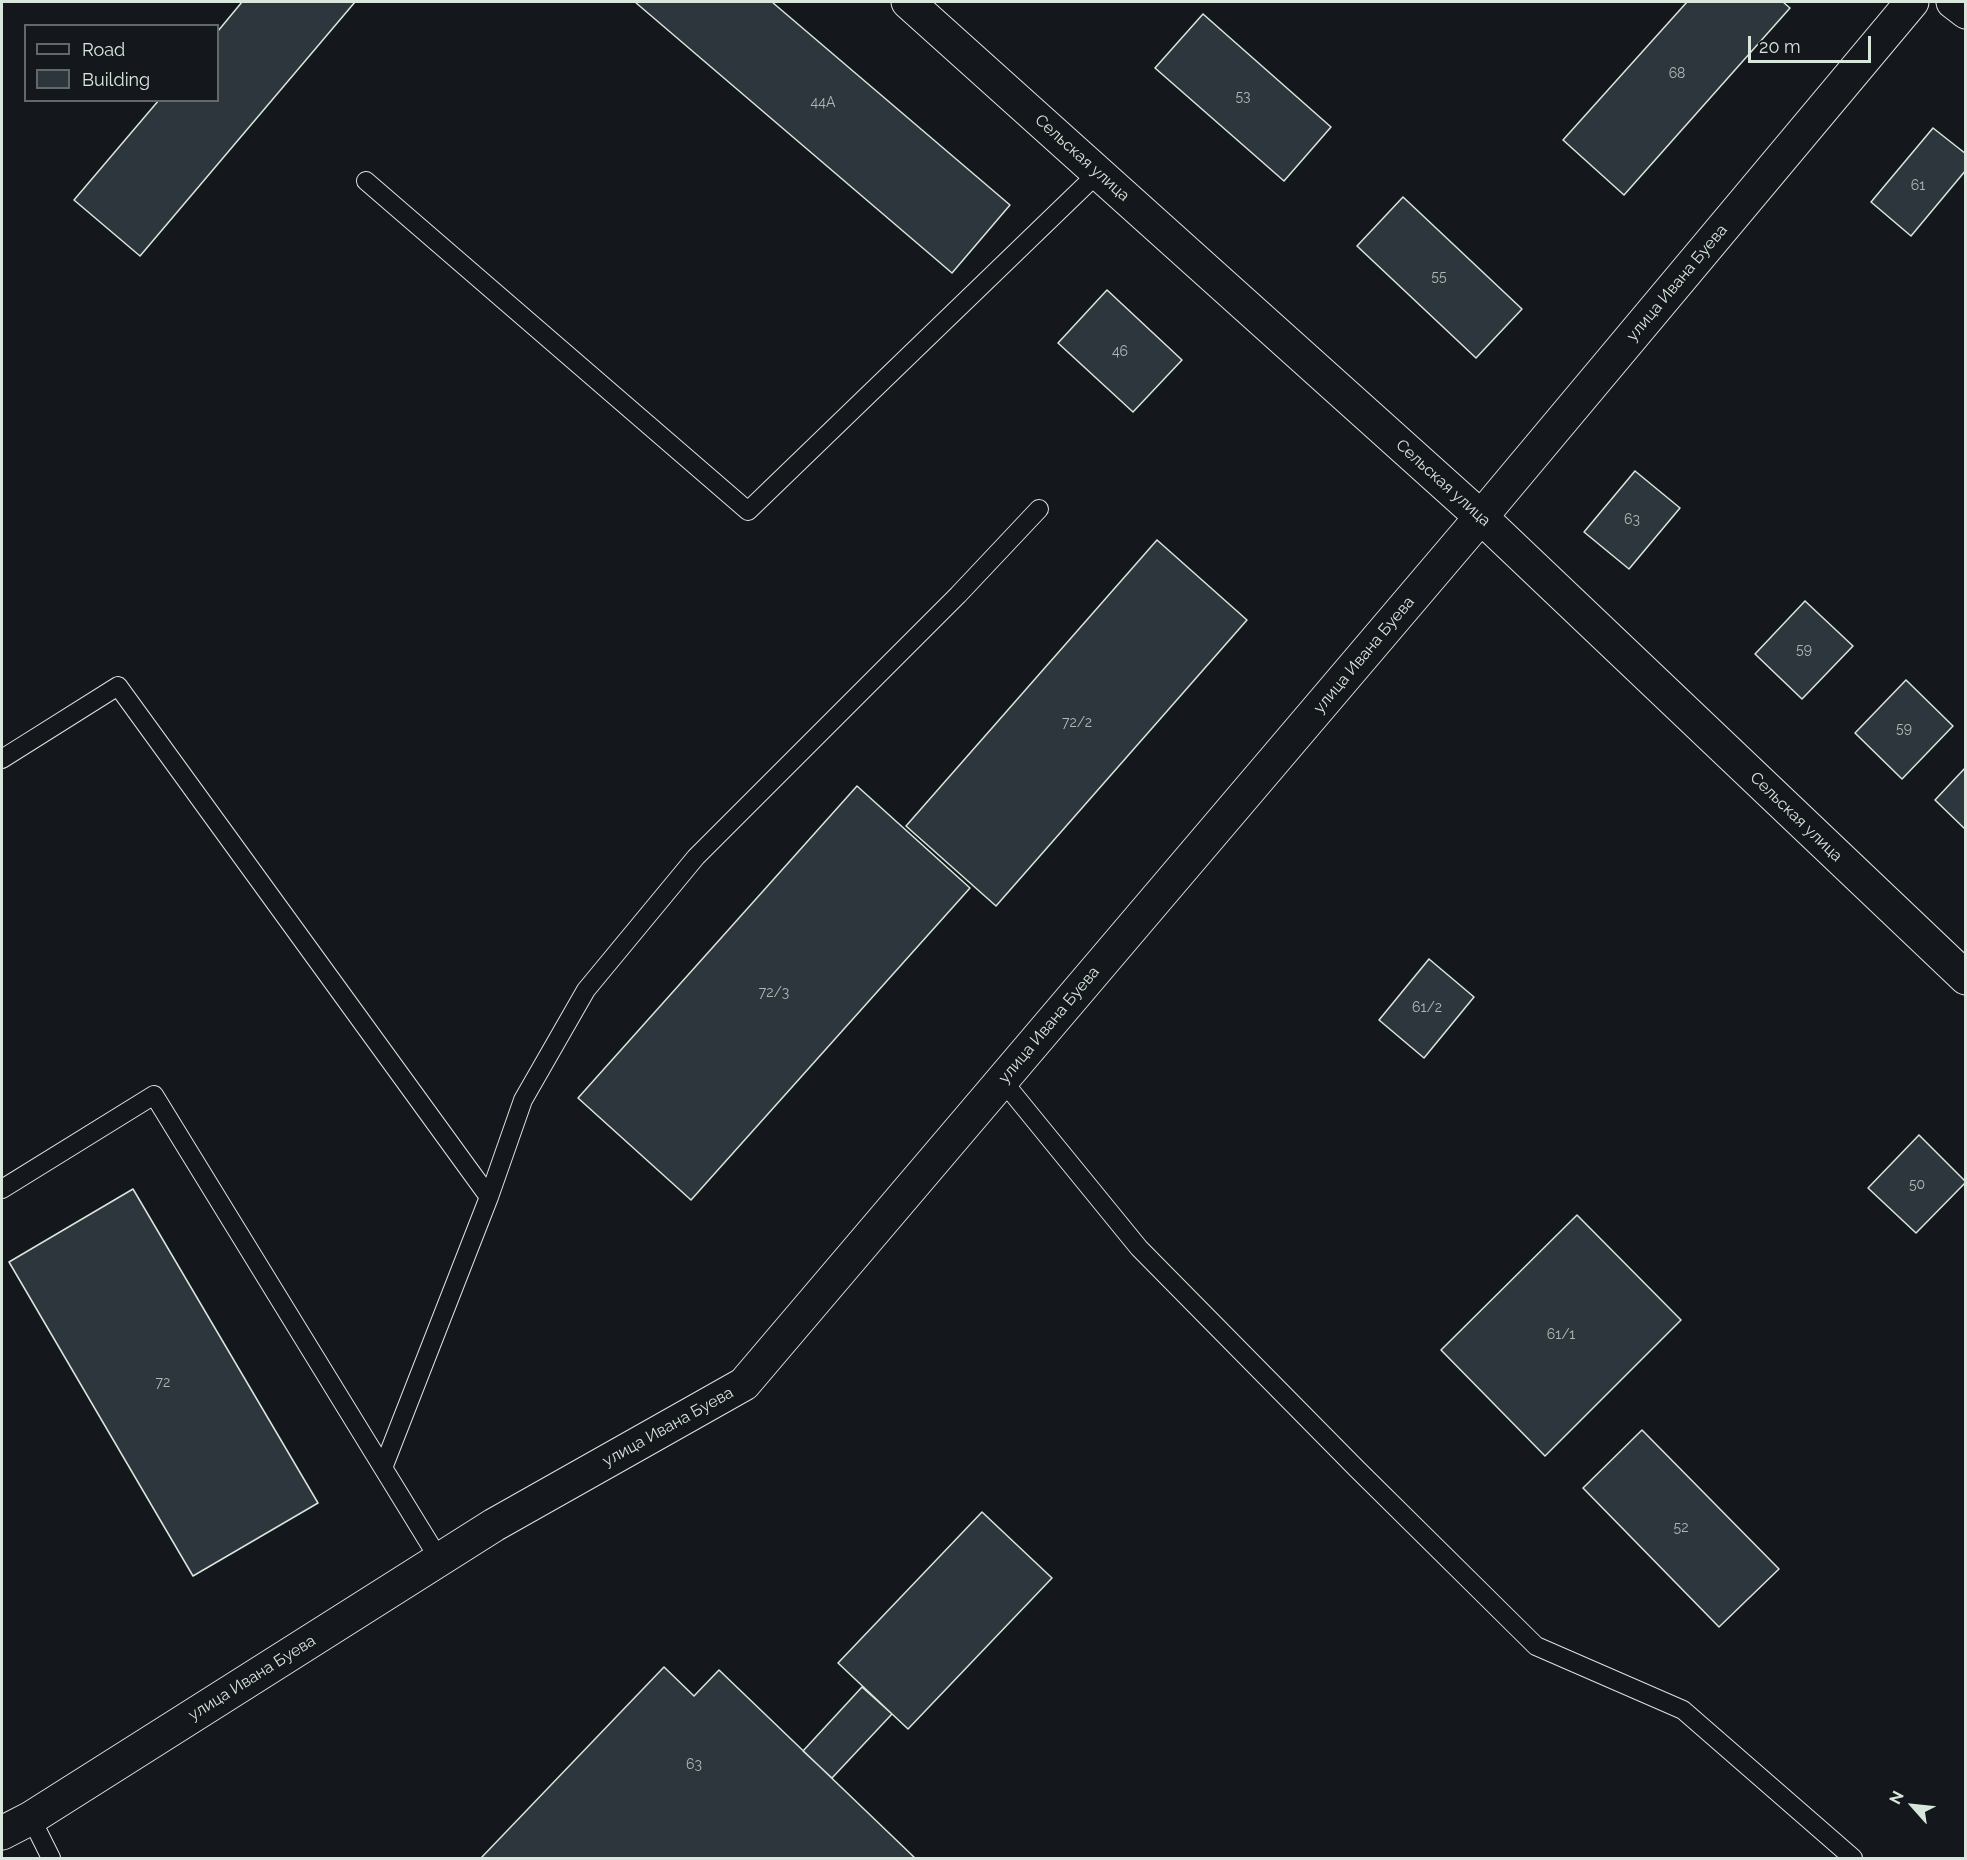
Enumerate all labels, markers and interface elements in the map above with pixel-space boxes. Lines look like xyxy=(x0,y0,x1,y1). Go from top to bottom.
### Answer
legend xyxy=(24,24,219,102)
scale bar xyxy=(1751,24,1874,62)
text: 20 m xyxy=(1759,36,1801,57)
text: Road xyxy=(82,39,125,60)
house number: 68 xyxy=(1669,66,1685,82)
text: Building xyxy=(82,69,150,90)
house number: 53 xyxy=(1235,89,1251,105)
house number: 44А xyxy=(811,95,835,111)
street label: Сельская улица xyxy=(1031,110,1133,206)
house number: 61 xyxy=(1911,178,1925,194)
street label: улица Ивана Буева xyxy=(1623,221,1731,345)
house number: 55 xyxy=(1431,269,1447,285)
house number: 46 xyxy=(1112,344,1128,360)
street label: Сельская улица xyxy=(1392,435,1494,531)
house number: 63 xyxy=(1624,512,1640,528)
street label: улица Ивана Буева xyxy=(1310,593,1418,717)
house number: 59 xyxy=(1796,642,1812,658)
house number: 72/2 xyxy=(1062,715,1092,731)
house number: 59 xyxy=(1896,721,1912,737)
street label: Сельская улица xyxy=(1746,768,1846,866)
street label: улица Ивана Буева xyxy=(995,963,1103,1087)
house number: 72/3 xyxy=(759,985,789,1001)
house number: 61/2 xyxy=(1412,1000,1442,1016)
house number: 50 xyxy=(1909,1177,1925,1193)
house number: 61/1 xyxy=(1547,1327,1575,1343)
house number: 72 xyxy=(156,1375,170,1391)
street label: улица Ивана Буева xyxy=(599,1383,737,1471)
house number: 52 xyxy=(1674,1520,1688,1536)
street label: улица Ивана Буева xyxy=(185,1631,319,1725)
house number: 63 xyxy=(686,1757,702,1773)
north arrow xyxy=(1883,1776,1943,1836)
text: N xyxy=(1885,1788,1908,1807)

